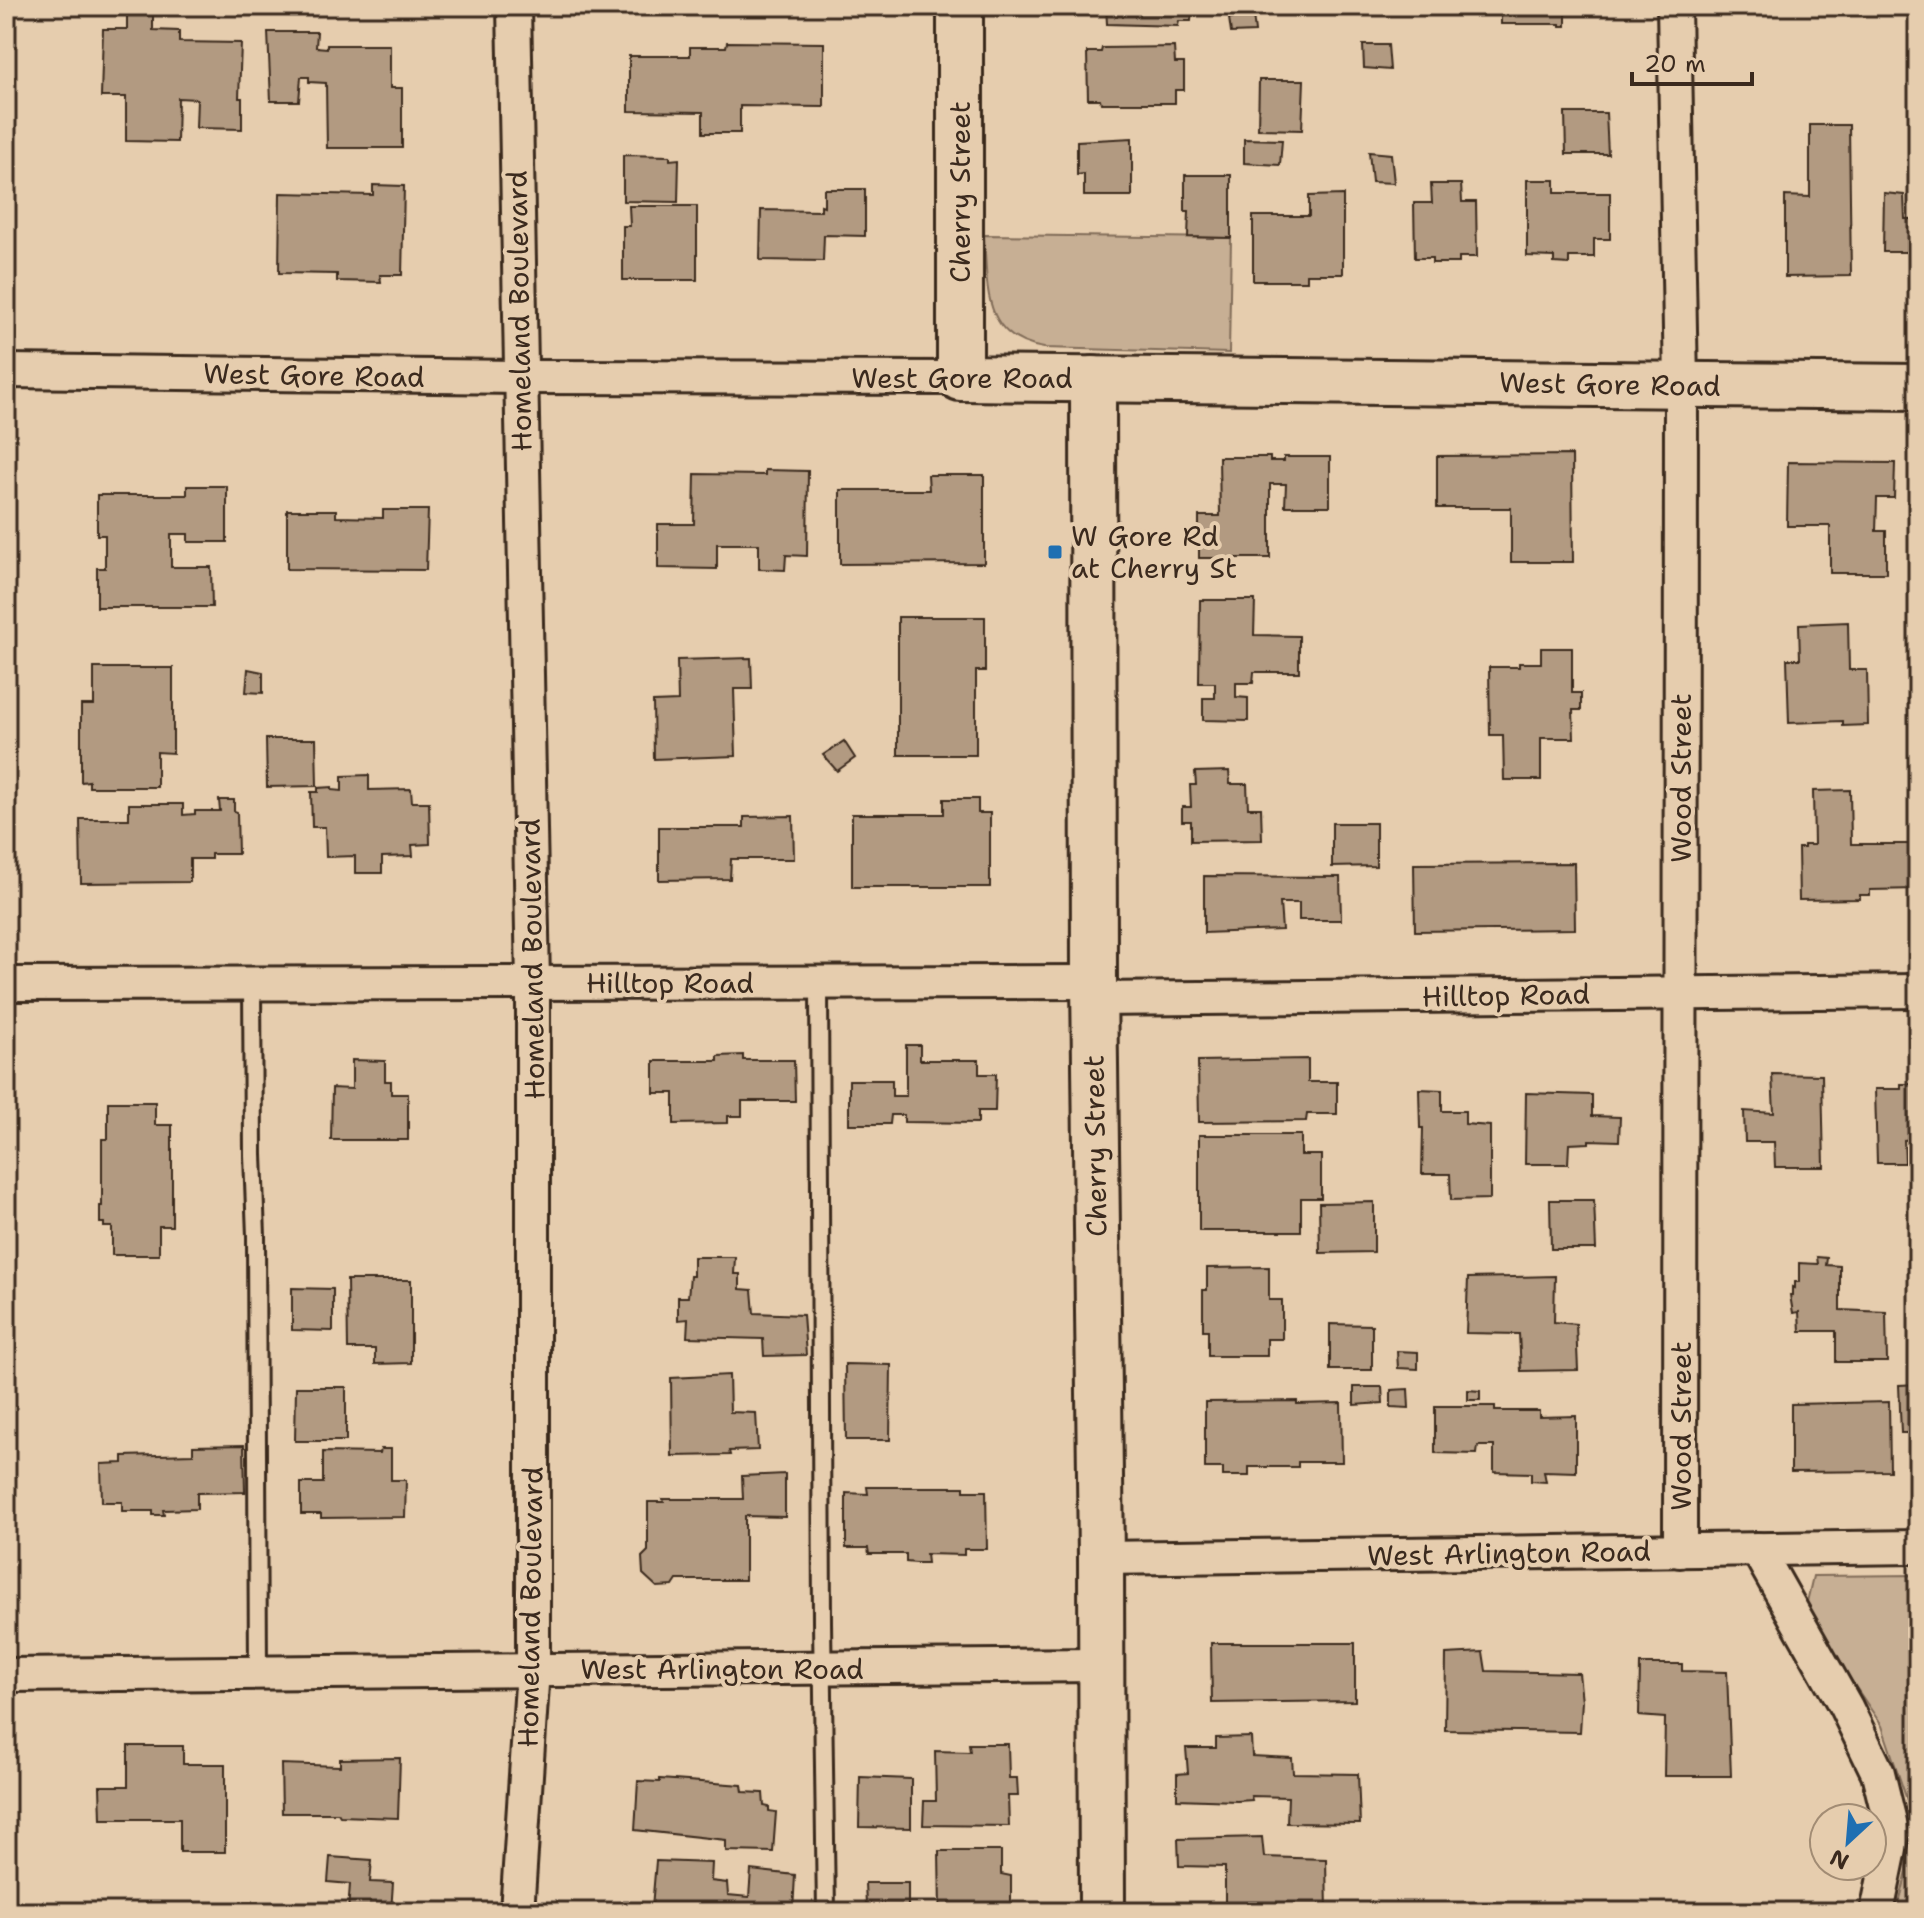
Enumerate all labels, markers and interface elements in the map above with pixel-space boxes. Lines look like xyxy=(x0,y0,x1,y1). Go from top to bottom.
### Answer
scale bar xyxy=(1632,36,1752,86)
text: 20 m xyxy=(1644,48,1706,80)
street label: Cherry Street xyxy=(941,101,979,283)
street label: Homeland Boulevard xyxy=(498,170,540,452)
street label: West Gore Road xyxy=(203,354,425,396)
street label: West Gore Road xyxy=(851,359,1073,397)
street label: West Gore Road xyxy=(1499,363,1721,405)
place label: W Gore Rd at Cherry St xyxy=(1071,517,1237,587)
marker: W Gore Rd at Cherry St xyxy=(1046,543,1064,561)
street label: Wood Street xyxy=(1662,693,1700,863)
street label: Homeland Boulevard xyxy=(511,818,553,1100)
street label: Hilltop Road xyxy=(586,964,754,1002)
street label: Hilltop Road xyxy=(1422,975,1590,1015)
street label: Cherry Street xyxy=(1074,1055,1116,1237)
street label: Wood Street xyxy=(1662,1341,1700,1511)
street label: Homeland Boulevard xyxy=(509,1466,551,1748)
street label: West Arlington Road xyxy=(1367,1532,1651,1574)
street label: West Arlington Road xyxy=(580,1650,864,1688)
north arrow xyxy=(1808,1802,1888,1882)
text: N xyxy=(1825,1843,1854,1876)

